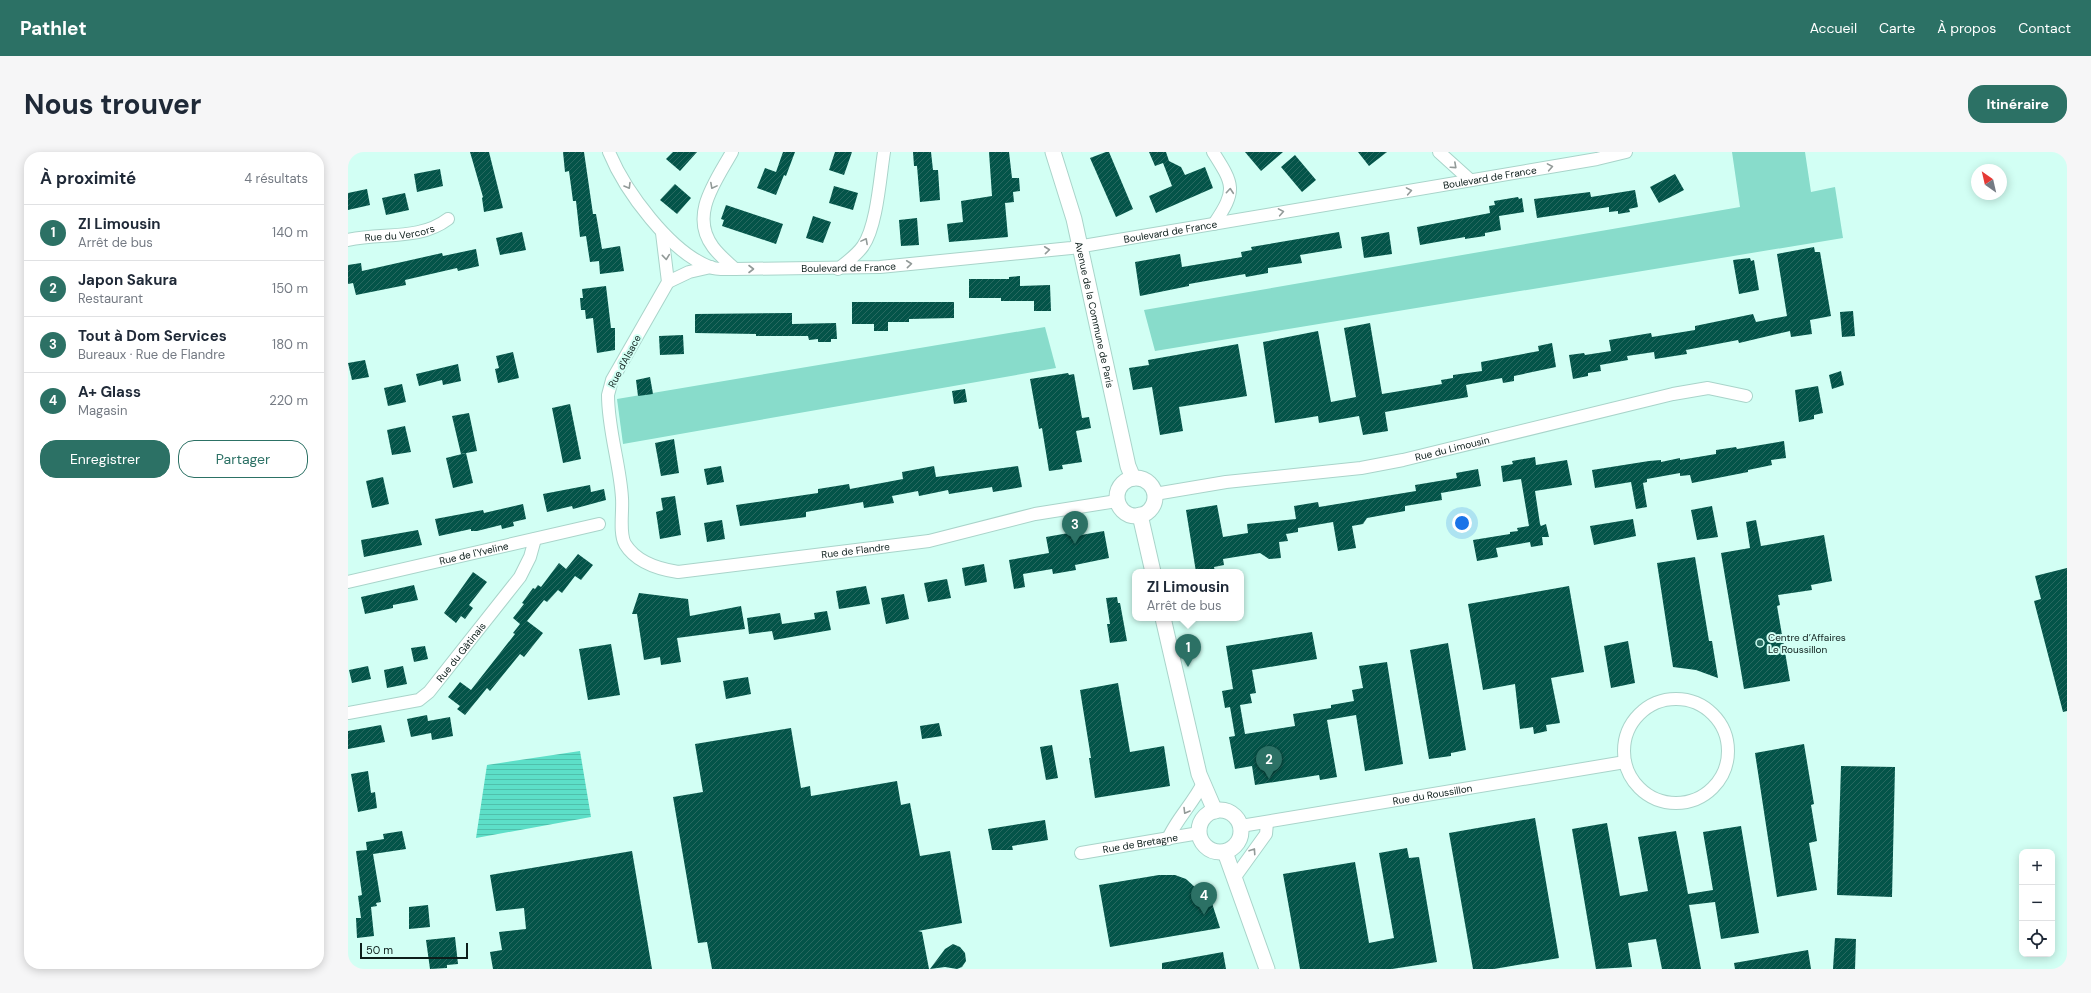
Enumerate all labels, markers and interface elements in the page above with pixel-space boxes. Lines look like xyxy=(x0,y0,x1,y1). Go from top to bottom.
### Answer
text: Pathlet xyxy=(20,16,87,41)
text: Accueil xyxy=(1810,19,1857,37)
text: Carte xyxy=(1879,19,1915,37)
text: À propos xyxy=(1937,19,1996,37)
text: Contact xyxy=(2018,19,2071,37)
button: Itinéraire xyxy=(1968,85,2067,123)
text: Nous trouver xyxy=(24,86,201,123)
one-way arrow xyxy=(1450,161,1457,168)
street label: Boulevard de France xyxy=(1442,163,1538,192)
one-way arrow xyxy=(1546,163,1553,172)
north arrow xyxy=(1971,164,2007,200)
text: À proximité xyxy=(40,167,136,189)
text: 4 résultats xyxy=(244,170,308,187)
one-way arrow xyxy=(624,182,631,189)
one-way arrow xyxy=(710,182,718,189)
one-way arrow xyxy=(1406,187,1412,195)
one-way arrow xyxy=(1225,188,1234,194)
one-way arrow xyxy=(1278,208,1284,217)
text: ZI Limousin xyxy=(78,214,161,234)
street label: Boulevard de France xyxy=(1123,217,1218,246)
street label: Rue du Vercors xyxy=(364,222,436,244)
text: 1 xyxy=(51,224,55,241)
text: 140 m xyxy=(272,224,308,241)
text: Arrêt de bus xyxy=(78,234,153,251)
one-way arrow xyxy=(861,238,868,245)
street label: Avenue de la Commune de Paris xyxy=(1072,240,1117,389)
one-way arrow xyxy=(1044,246,1050,255)
one-way arrow xyxy=(661,254,670,260)
street label: Boulevard de France xyxy=(801,259,897,275)
one-way arrow xyxy=(906,260,912,269)
one-way arrow xyxy=(748,265,754,273)
text: Japon Sakura xyxy=(78,270,177,290)
text: 2 xyxy=(49,280,57,297)
text: 150 m xyxy=(272,280,308,297)
text: Restaurant xyxy=(78,290,143,307)
text: Tout à Dom Services xyxy=(78,326,227,346)
street label: Rue d'Alsace xyxy=(605,332,644,390)
text: 3 xyxy=(49,336,57,353)
text: 180 m xyxy=(272,336,308,353)
text: Bureaux · Rue de Flandre xyxy=(78,346,225,363)
text: A+ Glass xyxy=(78,382,141,402)
text: 4 xyxy=(49,392,57,409)
text: 220 m xyxy=(269,392,308,409)
text: Magasin xyxy=(78,402,127,419)
street label: Rue du Limousin xyxy=(1414,433,1491,464)
button: Enregistrer xyxy=(40,440,170,478)
button: Partager xyxy=(178,440,308,478)
pin: 3 xyxy=(1062,511,1088,544)
your location xyxy=(1452,513,1472,533)
street label: Rue de l'Yveline xyxy=(438,539,510,568)
street label: Rue de Flandre xyxy=(821,540,891,561)
popup xyxy=(1132,569,1244,621)
text: ZI Limousin xyxy=(1147,577,1229,597)
text: Arrêt de bus xyxy=(1147,597,1222,614)
street label: Rue du Gâtinais xyxy=(433,620,489,685)
place label: Centre d’Affaires Le Roussillon xyxy=(1768,631,1846,656)
pin: 1 xyxy=(1175,634,1201,667)
marker: Centre d’Affaires Le Roussillon xyxy=(1755,638,1765,648)
pin: 2 xyxy=(1256,746,1282,779)
street label: Rue du Roussillon xyxy=(1392,782,1474,808)
one-way arrow xyxy=(1183,807,1191,814)
street label: Rue de Bretagne xyxy=(1102,831,1179,856)
one-way arrow xyxy=(1248,848,1256,855)
map controls xyxy=(2019,849,2055,957)
button: + xyxy=(2019,849,2055,885)
pin: 4 xyxy=(1191,882,1217,915)
button: − xyxy=(2019,885,2055,921)
button: locate xyxy=(2019,921,2055,957)
scale bar xyxy=(360,941,468,960)
text: 50 m xyxy=(366,943,393,957)

